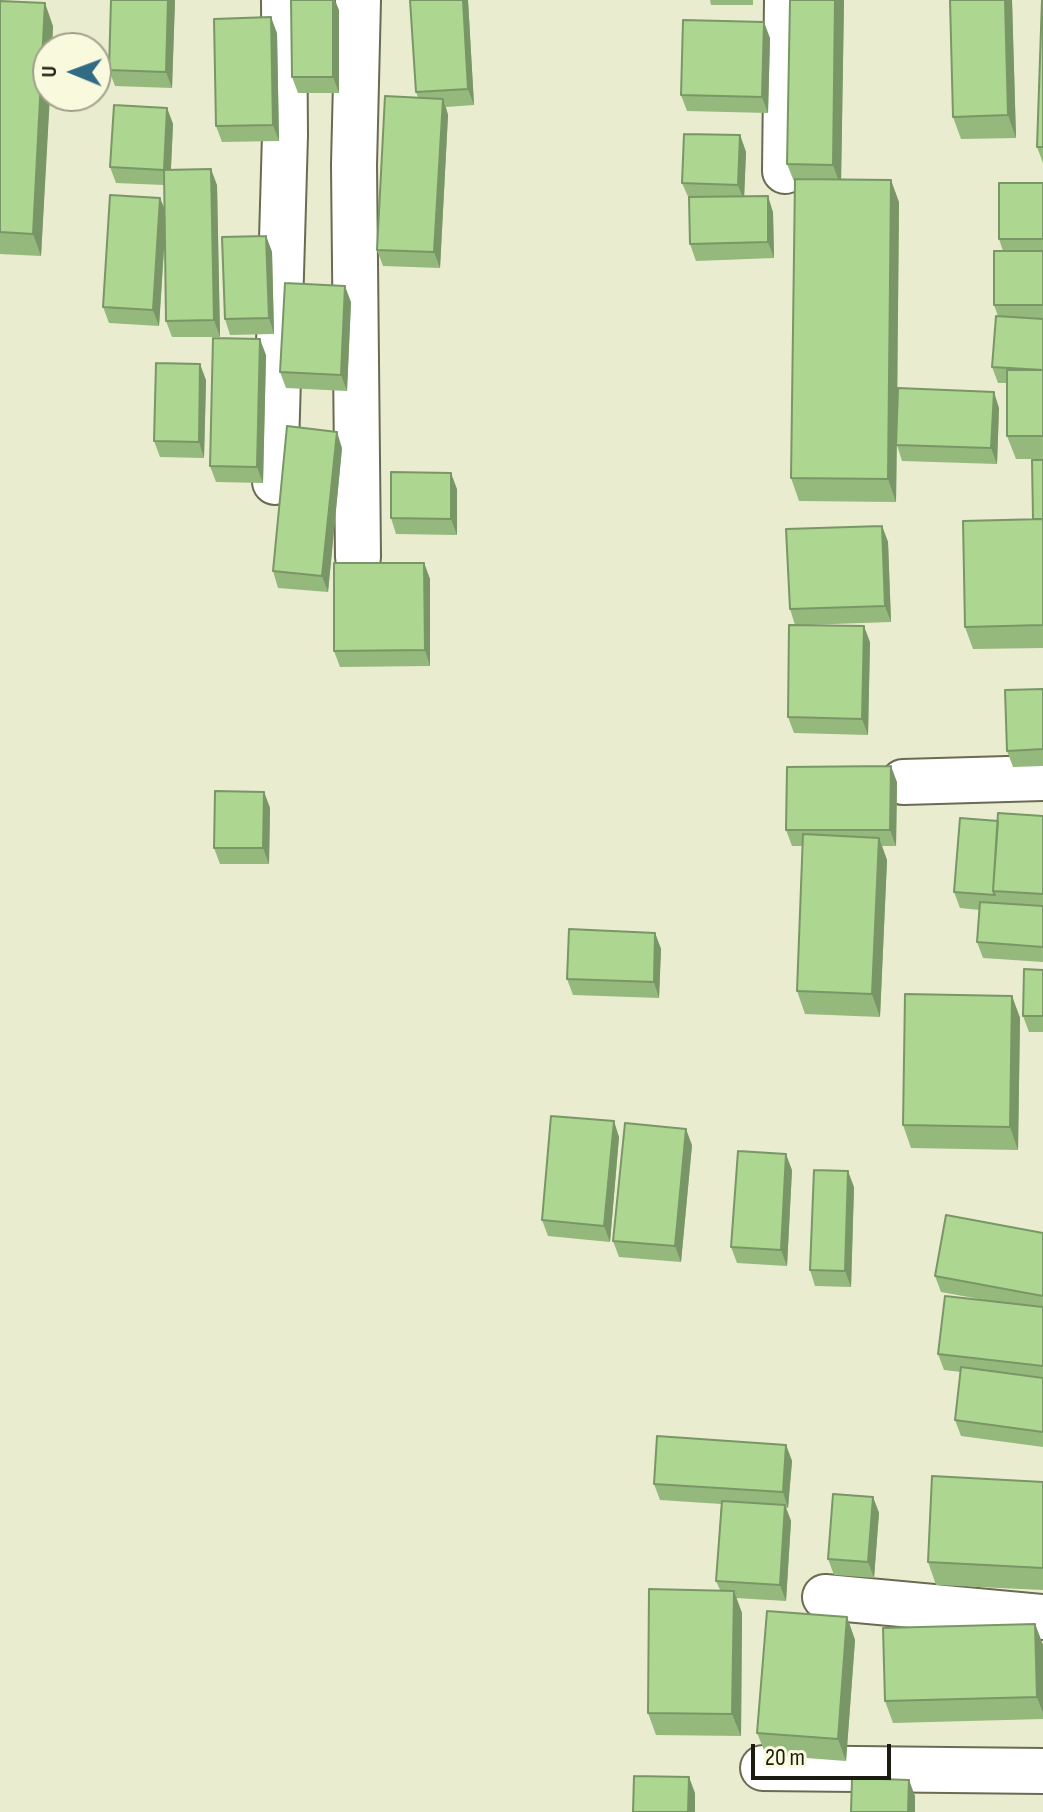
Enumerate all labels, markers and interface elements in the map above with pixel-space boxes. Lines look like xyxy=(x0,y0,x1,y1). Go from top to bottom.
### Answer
north arrow xyxy=(32,32,112,112)
text: U xyxy=(36,66,63,78)
scale bar xyxy=(755,1728,895,1778)
text: 20 m xyxy=(765,1743,805,1772)

